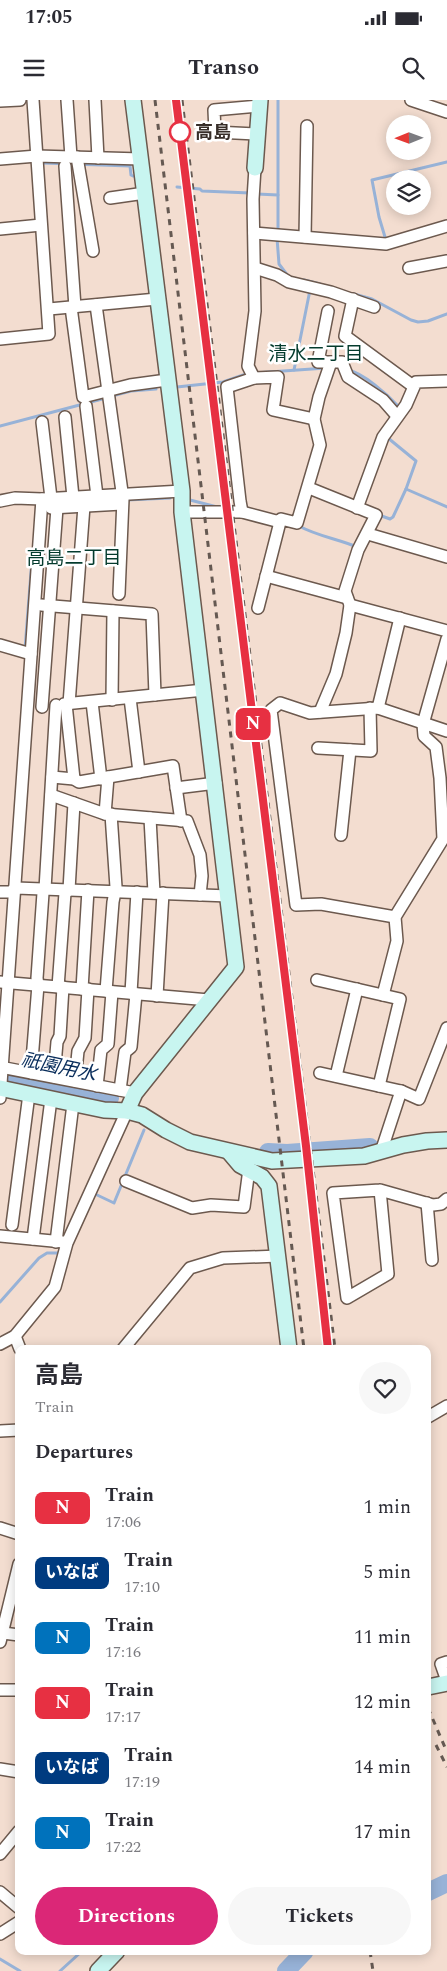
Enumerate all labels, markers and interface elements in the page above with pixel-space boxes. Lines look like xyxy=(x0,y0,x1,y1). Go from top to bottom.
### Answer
text: 17:05 xyxy=(25,3,73,32)
text: Transo xyxy=(188,51,259,84)
icon: menu xyxy=(20,54,48,82)
icon: search xyxy=(399,54,427,82)
north arrow xyxy=(386,115,431,160)
map controls xyxy=(386,115,431,215)
place label: 高島 xyxy=(195,119,231,146)
marker: 高島 xyxy=(169,121,191,143)
button: layers xyxy=(386,170,431,215)
district label: 清水二丁目 xyxy=(268,340,364,369)
district label: 高島二丁目 xyxy=(26,544,122,573)
line badge: N xyxy=(237,708,269,740)
text: N xyxy=(246,710,260,737)
water label: 祇園用水 xyxy=(18,1045,101,1090)
text: 高島 xyxy=(35,1358,83,1394)
button: heart xyxy=(359,1362,411,1414)
text: Train xyxy=(35,1395,74,1419)
text: Departures xyxy=(35,1438,133,1467)
text: Train xyxy=(105,1481,154,1510)
text: 1 min xyxy=(363,1493,411,1522)
text: N xyxy=(55,1494,70,1521)
text: 17:06 xyxy=(105,1510,141,1534)
text: Train xyxy=(124,1546,173,1575)
text: 5 min xyxy=(363,1558,411,1587)
text: いなば xyxy=(45,1559,99,1586)
text: 17:10 xyxy=(124,1575,160,1599)
text: Train xyxy=(105,1611,154,1640)
text: 11 min xyxy=(354,1623,411,1652)
text: N xyxy=(55,1624,70,1651)
text: 17:16 xyxy=(105,1640,141,1664)
text: Train xyxy=(105,1676,154,1705)
text: 12 min xyxy=(354,1688,411,1717)
text: N xyxy=(55,1689,70,1716)
text: 17:17 xyxy=(105,1705,141,1729)
text: Train xyxy=(124,1741,173,1770)
text: 14 min xyxy=(354,1753,411,1782)
text: いなば xyxy=(45,1754,99,1781)
text: 17:19 xyxy=(124,1770,160,1794)
text: Train xyxy=(105,1806,154,1835)
text: 17 min xyxy=(354,1818,411,1847)
text: N xyxy=(55,1819,70,1846)
text: 17:22 xyxy=(105,1835,141,1859)
button: Directions xyxy=(35,1887,218,1945)
button: Tickets xyxy=(228,1887,411,1945)

